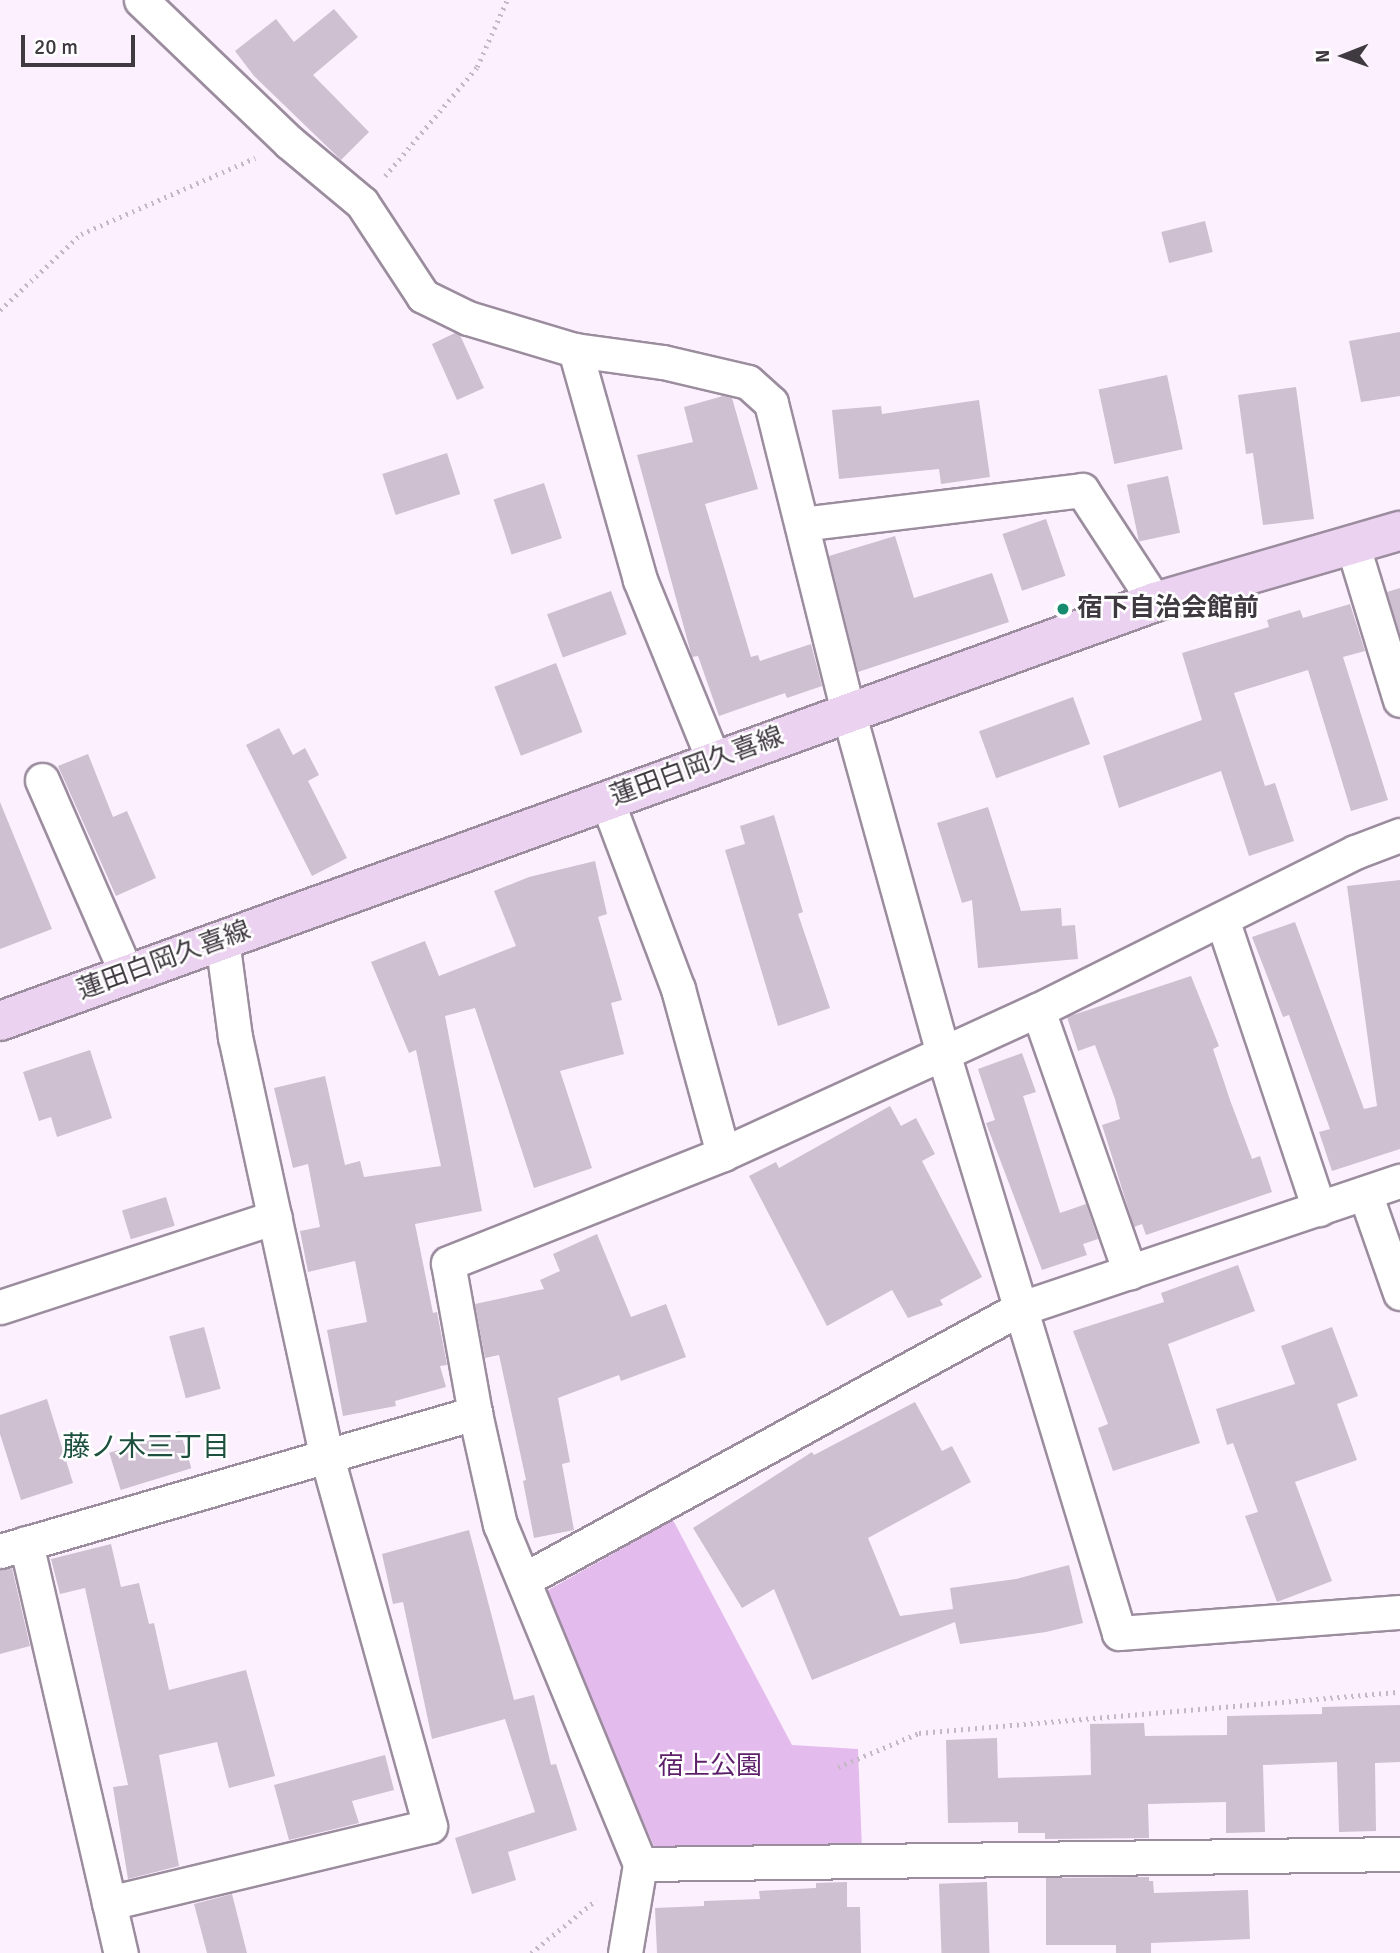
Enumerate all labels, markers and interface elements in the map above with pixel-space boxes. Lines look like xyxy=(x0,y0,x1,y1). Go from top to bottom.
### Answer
scale bar xyxy=(24,21,138,65)
north arrow xyxy=(1309,21,1379,91)
text: 20 m xyxy=(34,34,78,60)
text: N xyxy=(1311,50,1335,63)
place label: 宿下自治会館前 xyxy=(1077,593,1259,625)
marker: 宿下自治会館前 xyxy=(1055,601,1071,617)
street label: 蓮田白岡久喜線 xyxy=(606,721,788,813)
street label: 蓮田白岡久喜線 xyxy=(73,915,255,1007)
district label: 藤ノ木三丁目 xyxy=(62,1430,230,1464)
park label: 宿上公園 xyxy=(658,1751,762,1783)

